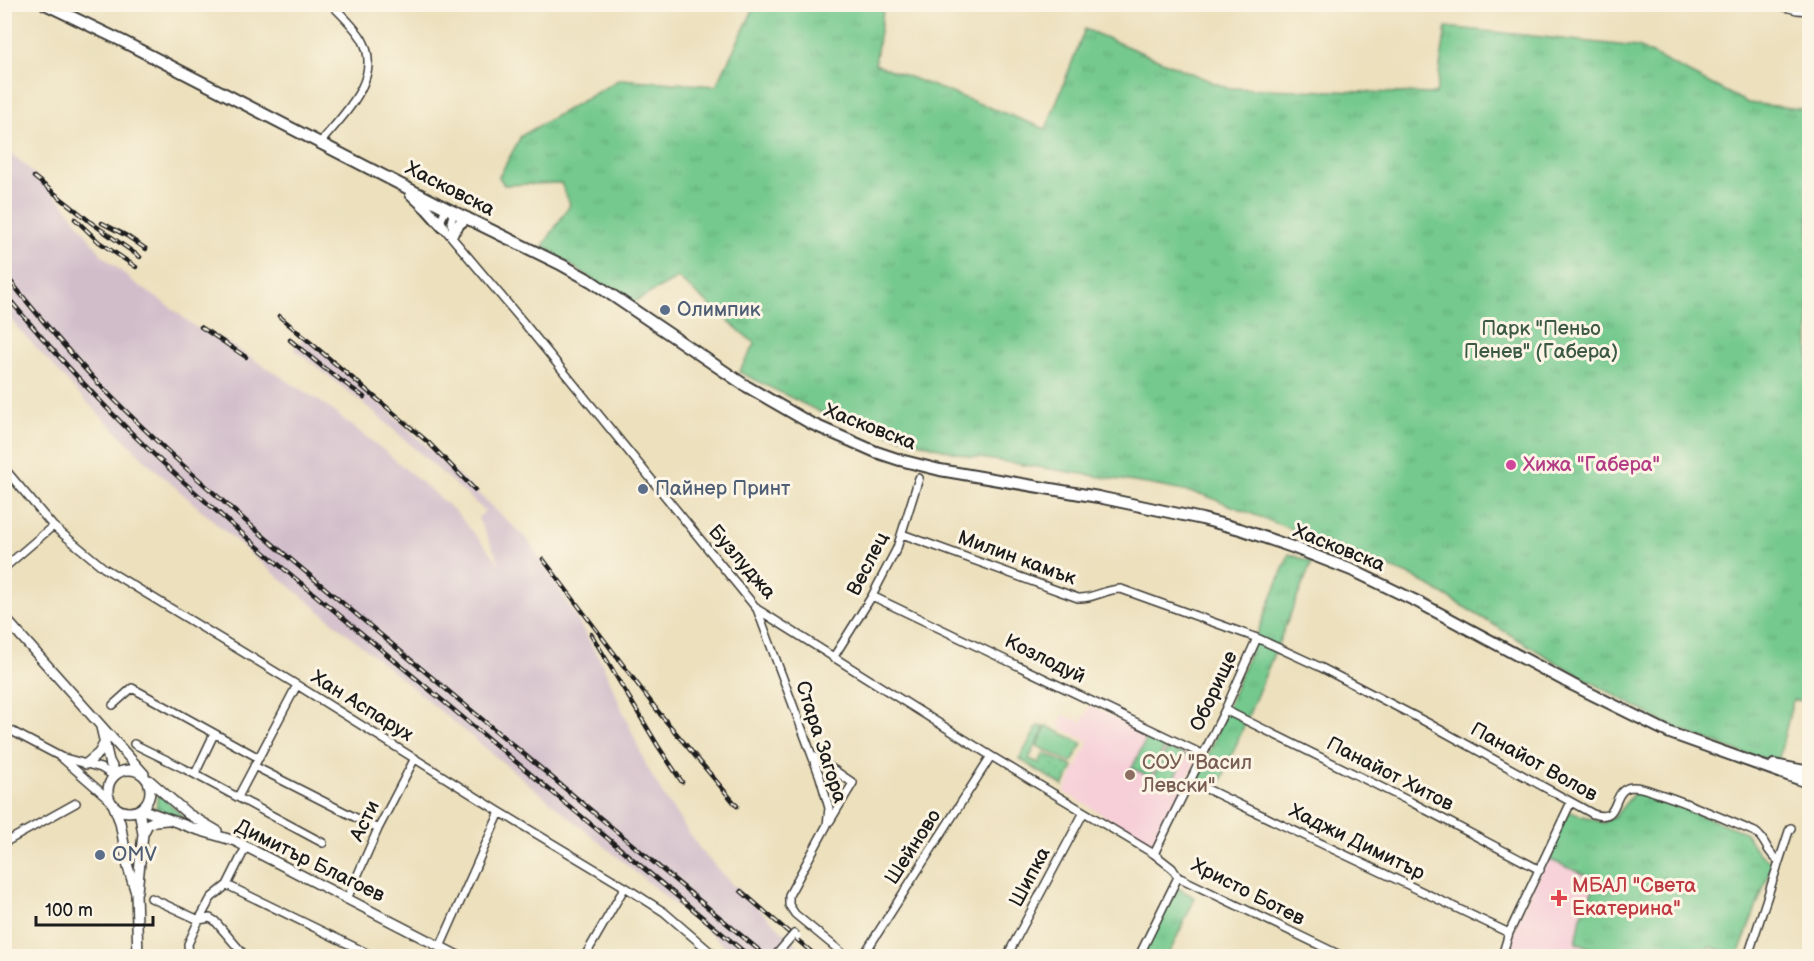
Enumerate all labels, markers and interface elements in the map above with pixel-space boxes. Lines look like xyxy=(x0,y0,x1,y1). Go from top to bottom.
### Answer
street label: Хасковска xyxy=(401,156,499,222)
place label: Олимпик xyxy=(677,298,761,322)
marker: Олимпик xyxy=(658,303,672,317)
park label: Парк "Пеньо Пенев" (Габера) xyxy=(1464,317,1618,364)
street label: Хасковска xyxy=(820,398,920,456)
place label: Хижа "Габера" xyxy=(1523,453,1660,477)
marker: Хижа "Габера" xyxy=(1504,458,1518,472)
place label: Пайнер Принт xyxy=(655,477,791,501)
marker: Пайнер Принт xyxy=(636,482,650,496)
street label: Хасковска xyxy=(1290,519,1389,577)
street label: Бузлуджа xyxy=(703,520,781,604)
street label: Милин камък xyxy=(954,525,1080,591)
street label: Веслец xyxy=(842,528,894,600)
street label: Козлодуй xyxy=(1001,629,1089,689)
street label: Оборище xyxy=(1185,647,1243,735)
street label: Хан Аспарух xyxy=(307,665,417,747)
street label: Стара Загора xyxy=(790,678,852,806)
street label: Панайот Волов xyxy=(1466,717,1602,807)
street label: Панайот Хитов xyxy=(1323,732,1458,817)
place label: СОУ "Васил Левски" xyxy=(1141,751,1252,798)
marker: СОУ "Васил Левски" xyxy=(1123,768,1137,782)
street label: Асти xyxy=(344,797,385,846)
street label: Хаджи Димитър xyxy=(1285,799,1429,886)
street label: Шейново xyxy=(880,805,946,889)
street label: Димитър Благоев xyxy=(231,814,389,908)
place label: OMV xyxy=(112,843,157,867)
street label: Шипка xyxy=(1004,843,1056,911)
marker: OMV xyxy=(93,848,107,862)
street label: Христо Ботев xyxy=(1187,853,1309,931)
place label: МБАЛ "Света Екатерина" xyxy=(1572,874,1696,921)
scale bar xyxy=(36,889,153,927)
marker: МБАЛ "Света Екатерина" xyxy=(1550,889,1568,907)
text: 100 m xyxy=(45,900,93,921)

